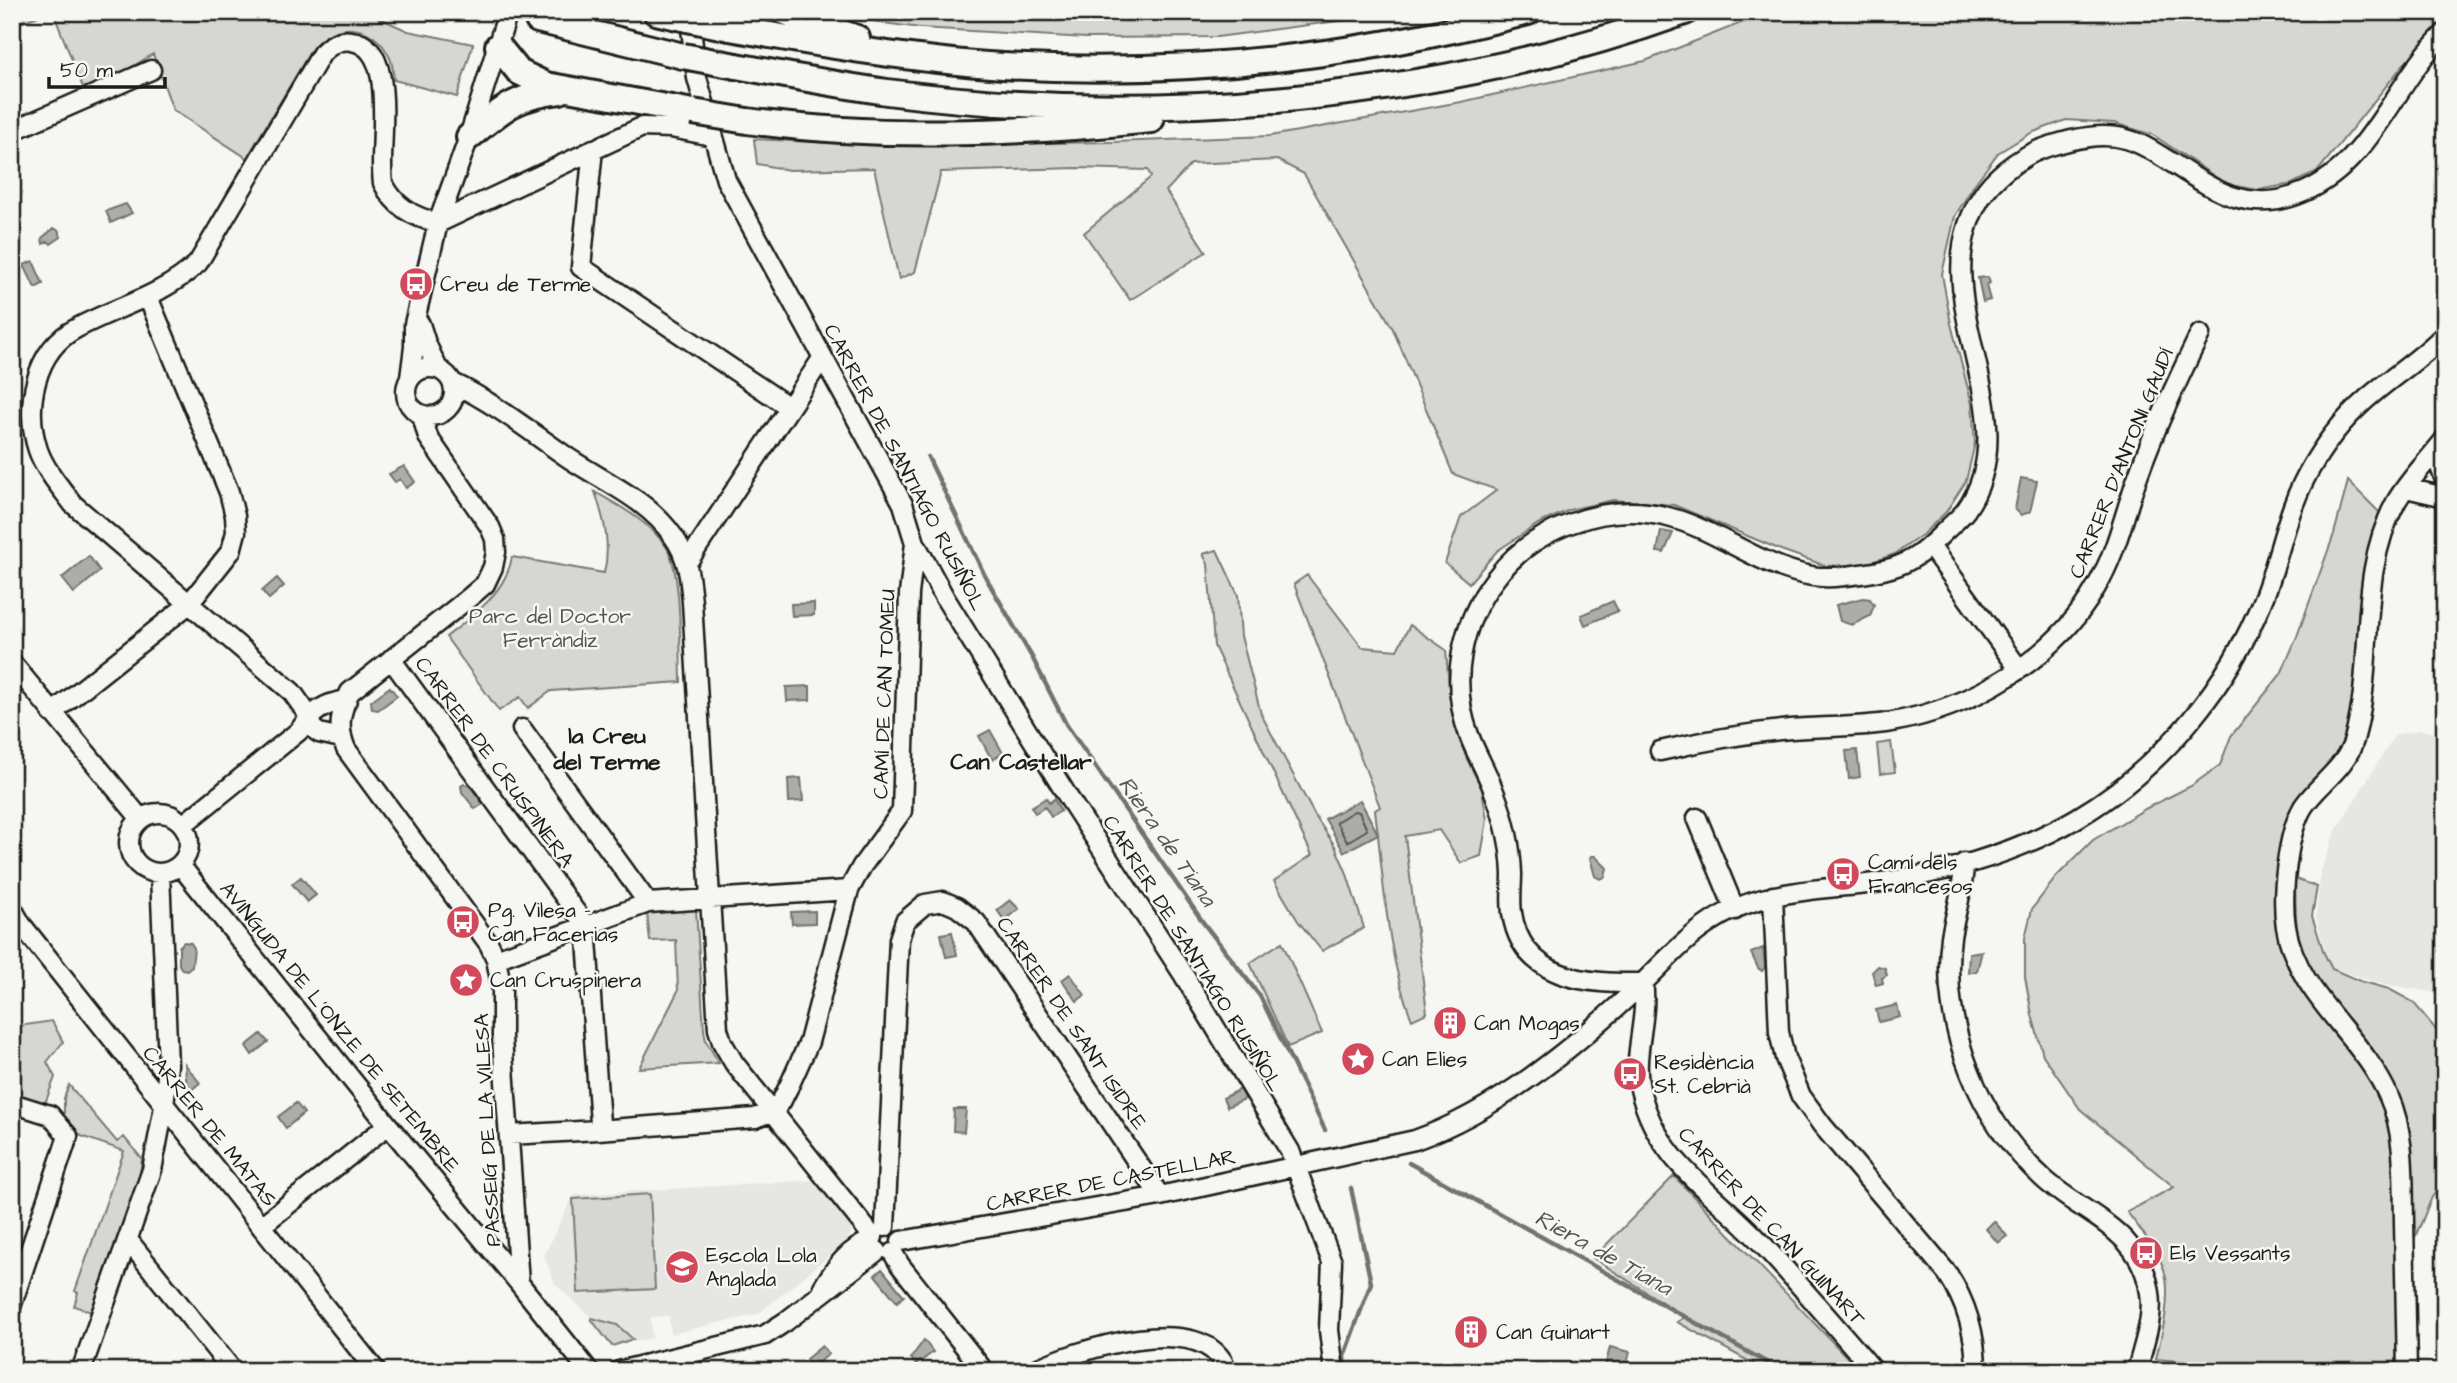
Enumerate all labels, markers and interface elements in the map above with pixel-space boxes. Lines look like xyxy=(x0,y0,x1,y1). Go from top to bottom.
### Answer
scale bar xyxy=(49,46,164,90)
text: 50 m xyxy=(60,56,114,85)
bus stop icon: Creu de Terme xyxy=(397,265,435,303)
place label: Creu de Terme xyxy=(440,270,591,299)
street label: CARRER DE SANTIAGO RUSIÑOL xyxy=(817,319,993,616)
street label: CARRER D'ANTONI GAUDÍ xyxy=(2062,344,2181,583)
street label: CAMÍ DE CAN TOMEU xyxy=(866,588,903,800)
park label: Parc del Doctor Ferràndiz xyxy=(469,602,631,655)
street label: CARRER DE CRUSPINERA xyxy=(408,651,581,874)
district label: la Creu del Terme xyxy=(553,720,661,778)
district label: Can Castellar xyxy=(950,746,1092,778)
water label: Riera de Tiana xyxy=(1110,770,1225,914)
street label: CARRER DE SANTIAGO RUSIÑOL xyxy=(1095,810,1290,1097)
place label: Camí dels Francesos xyxy=(1868,848,1973,901)
bus stop icon: Camí dels Francesos xyxy=(1824,855,1862,893)
street label: AVINGUDA DE L'ONZE DE SETEMBRE xyxy=(213,875,467,1180)
place label: Pg. Vilesa - Can Facerias xyxy=(488,896,618,949)
bus stop icon: Pg. Vilesa - Can Facerias xyxy=(444,903,482,941)
street label: CARRER DE SANT ISIDRE xyxy=(989,911,1154,1136)
place icon: Can Cruspinera xyxy=(447,961,485,999)
place label: Can Cruspinera xyxy=(490,966,641,996)
building icon: Can Mogas xyxy=(1431,1004,1469,1042)
place label: Can Mogas xyxy=(1474,1009,1580,1040)
street label: PASSEIG DE LA VILESA xyxy=(467,1012,508,1247)
street label: CARRER DE MATAS xyxy=(136,1040,284,1213)
place icon: Can Elies xyxy=(1339,1040,1377,1078)
place label: Can Elies xyxy=(1382,1045,1467,1074)
place label: Residència St. Cebrià xyxy=(1654,1048,1754,1101)
bus stop icon: Residència St. Cebrià xyxy=(1611,1055,1649,1093)
street label: CARRER DE CAN GUINART xyxy=(1671,1120,1872,1333)
street label: CARRER DE CASTELLAR xyxy=(984,1142,1238,1219)
water label: Riera de Tiana xyxy=(1529,1202,1679,1304)
bus stop icon: Els Vessants xyxy=(2127,1234,2165,1272)
place label: Els Vessants xyxy=(2170,1239,2291,1268)
place label: Escola Lola Anglada xyxy=(706,1241,817,1296)
school or university icon: Escola Lola Anglada xyxy=(663,1248,701,1286)
building icon: Can Guinart xyxy=(1452,1313,1490,1351)
place label: Can Guinart xyxy=(1496,1318,1611,1347)

